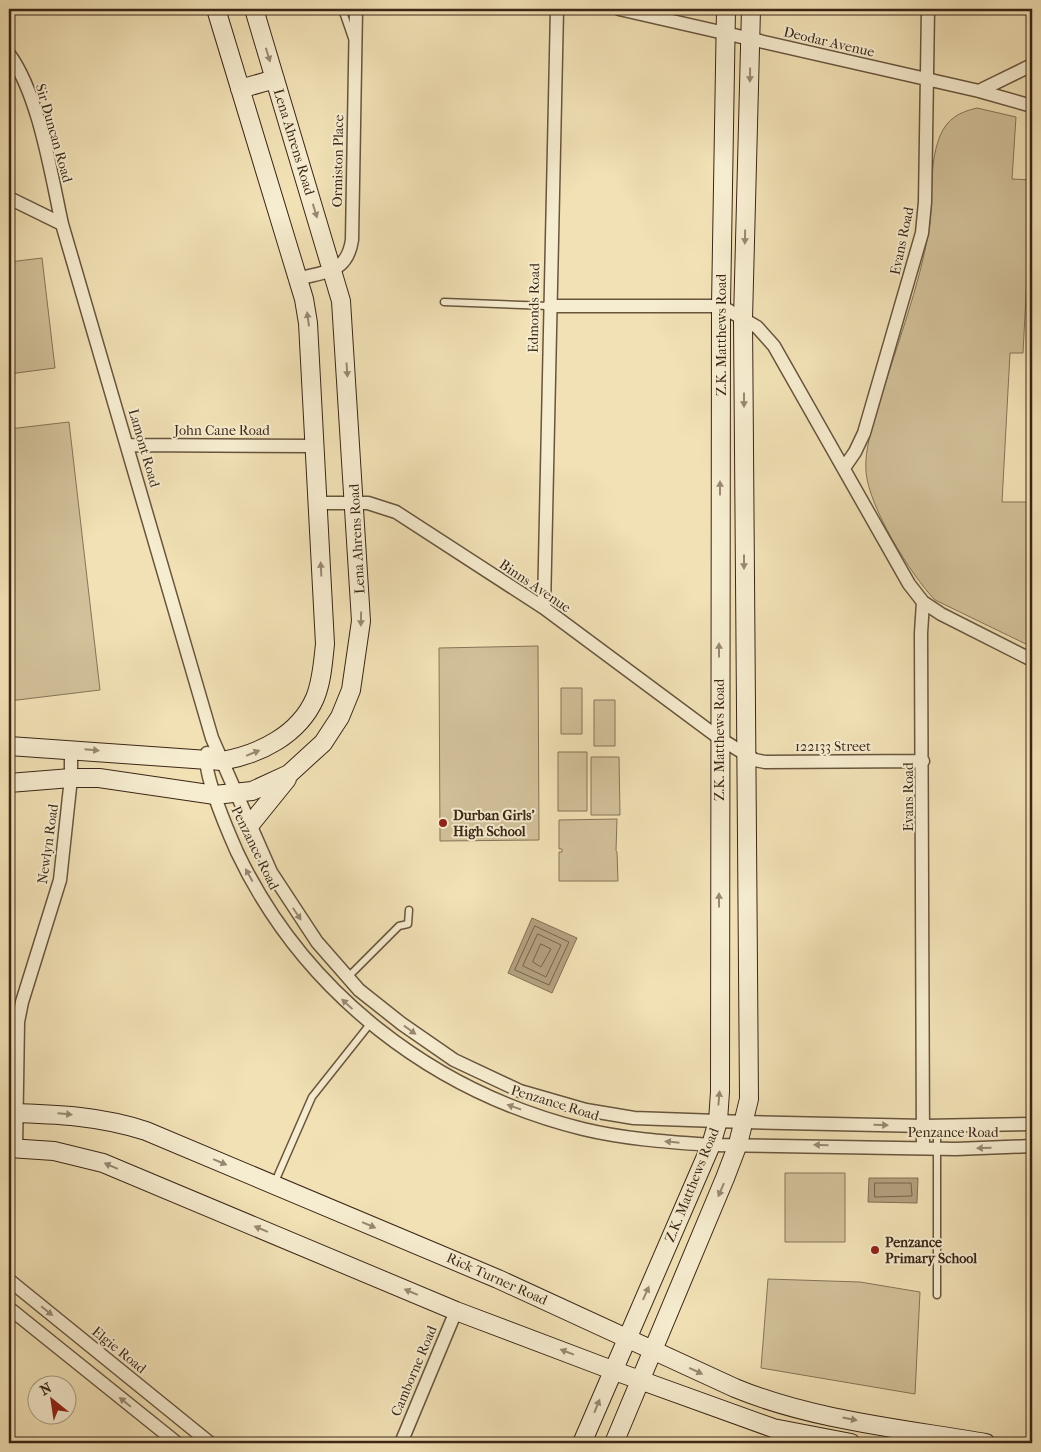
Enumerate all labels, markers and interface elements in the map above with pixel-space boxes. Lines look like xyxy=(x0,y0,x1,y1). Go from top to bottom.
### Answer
street label: Deodar Avenue xyxy=(782,23,876,61)
one-way arrow xyxy=(265,48,273,63)
one-way arrow xyxy=(745,67,753,83)
street label: Sir Duncan Road xyxy=(32,82,76,185)
street label: Lena Ahrens Road xyxy=(270,87,318,198)
street label: Ormiston Place xyxy=(329,114,347,208)
one-way arrow xyxy=(311,204,319,219)
street label: Evans Road xyxy=(886,205,918,277)
one-way arrow xyxy=(741,230,749,246)
street label: Edmonds Road xyxy=(525,263,543,353)
street label: Z.K. Matthews Road xyxy=(713,274,730,396)
one-way arrow xyxy=(303,311,311,327)
one-way arrow xyxy=(343,362,351,378)
one-way arrow xyxy=(740,392,748,408)
street label: Lamont Road xyxy=(125,407,163,490)
street label: John Cane Road xyxy=(173,422,270,439)
one-way arrow xyxy=(716,480,724,496)
street label: Lena Ahrens Road xyxy=(346,483,368,594)
one-way arrow xyxy=(740,555,748,571)
street label: Binns Avenue xyxy=(496,556,574,616)
one-way arrow xyxy=(317,561,325,577)
one-way arrow xyxy=(356,611,364,627)
one-way arrow xyxy=(715,642,723,658)
street label: Z.K. Matthews Road xyxy=(711,679,728,801)
street label: 122133 Street xyxy=(795,738,871,755)
one-way arrow xyxy=(85,747,101,755)
one-way arrow xyxy=(246,749,261,757)
street label: Evans Road xyxy=(900,762,917,832)
street label: Newlyn Road xyxy=(34,802,62,885)
street label: Penzance Road xyxy=(227,803,283,893)
place label: Durban Girls' High School xyxy=(453,807,534,840)
marker: Durban Girls' High School xyxy=(437,817,449,829)
one-way arrow xyxy=(245,868,253,883)
one-way arrow xyxy=(715,892,723,908)
one-way arrow xyxy=(292,907,302,921)
one-way arrow xyxy=(342,998,354,1010)
one-way arrow xyxy=(403,1025,417,1035)
street label: Penzance Road xyxy=(509,1082,601,1125)
one-way arrow xyxy=(716,1089,724,1105)
one-way arrow xyxy=(506,1103,521,1111)
one-way arrow xyxy=(58,1111,74,1119)
one-way arrow xyxy=(873,1122,889,1130)
street label: Penzance Road xyxy=(907,1124,999,1141)
street label: Z.K. Matthews Road xyxy=(661,1125,723,1245)
one-way arrow xyxy=(664,1138,680,1146)
one-way arrow xyxy=(813,1141,829,1149)
one-way arrow xyxy=(975,1144,991,1152)
one-way arrow xyxy=(213,1158,227,1166)
one-way arrow xyxy=(103,1162,118,1170)
one-way arrow xyxy=(716,1183,724,1197)
one-way arrow xyxy=(362,1221,377,1229)
one-way arrow xyxy=(253,1225,268,1233)
place label: Penzance Primary School xyxy=(885,1234,977,1267)
marker: Penzance Primary School xyxy=(869,1244,881,1256)
street label: Rick Turner Road xyxy=(444,1249,550,1309)
one-way arrow xyxy=(642,1286,650,1300)
one-way arrow xyxy=(404,1287,418,1295)
one-way arrow xyxy=(40,1305,53,1316)
street label: Elgie Road xyxy=(88,1323,150,1377)
street label: Camborne Road xyxy=(387,1323,441,1419)
one-way arrow xyxy=(559,1348,574,1356)
one-way arrow xyxy=(689,1367,703,1375)
north arrow xyxy=(28,1374,78,1424)
text: N xyxy=(37,1379,55,1399)
one-way arrow xyxy=(119,1396,132,1407)
one-way arrow xyxy=(594,1399,601,1414)
one-way arrow xyxy=(843,1415,858,1423)

